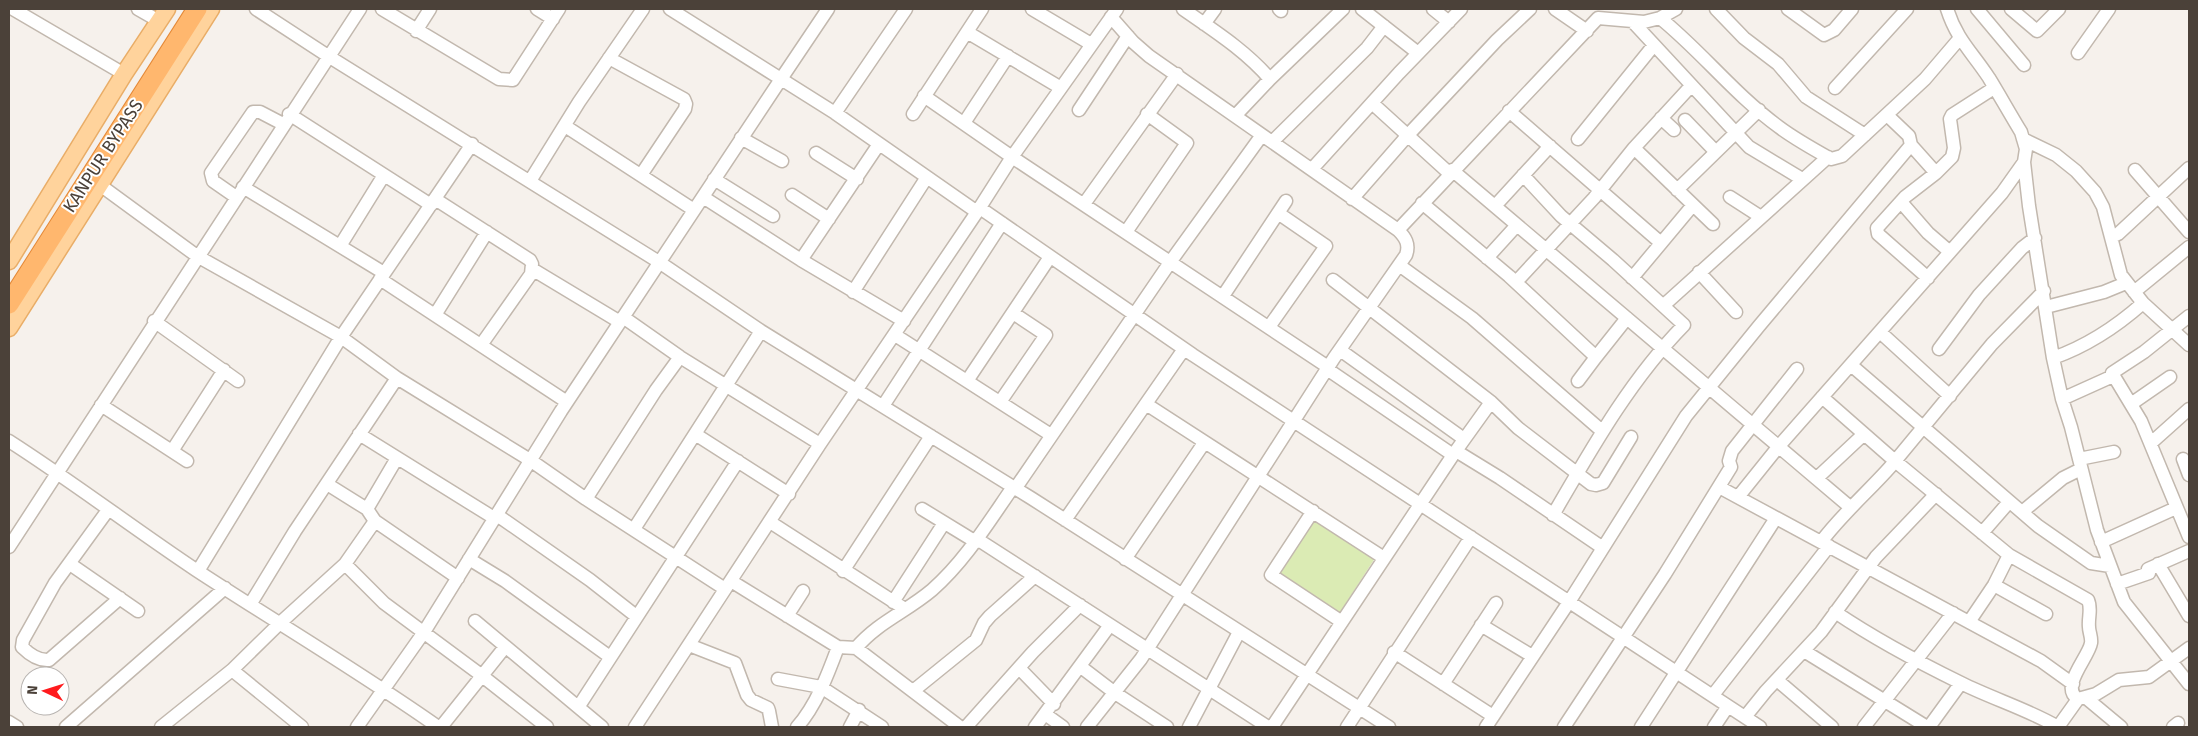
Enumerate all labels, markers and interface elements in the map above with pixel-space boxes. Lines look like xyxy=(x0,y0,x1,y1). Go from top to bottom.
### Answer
street label: KANPUR BYPASS xyxy=(58,95,148,217)
north arrow xyxy=(20,666,70,716)
text: N xyxy=(24,685,41,695)

